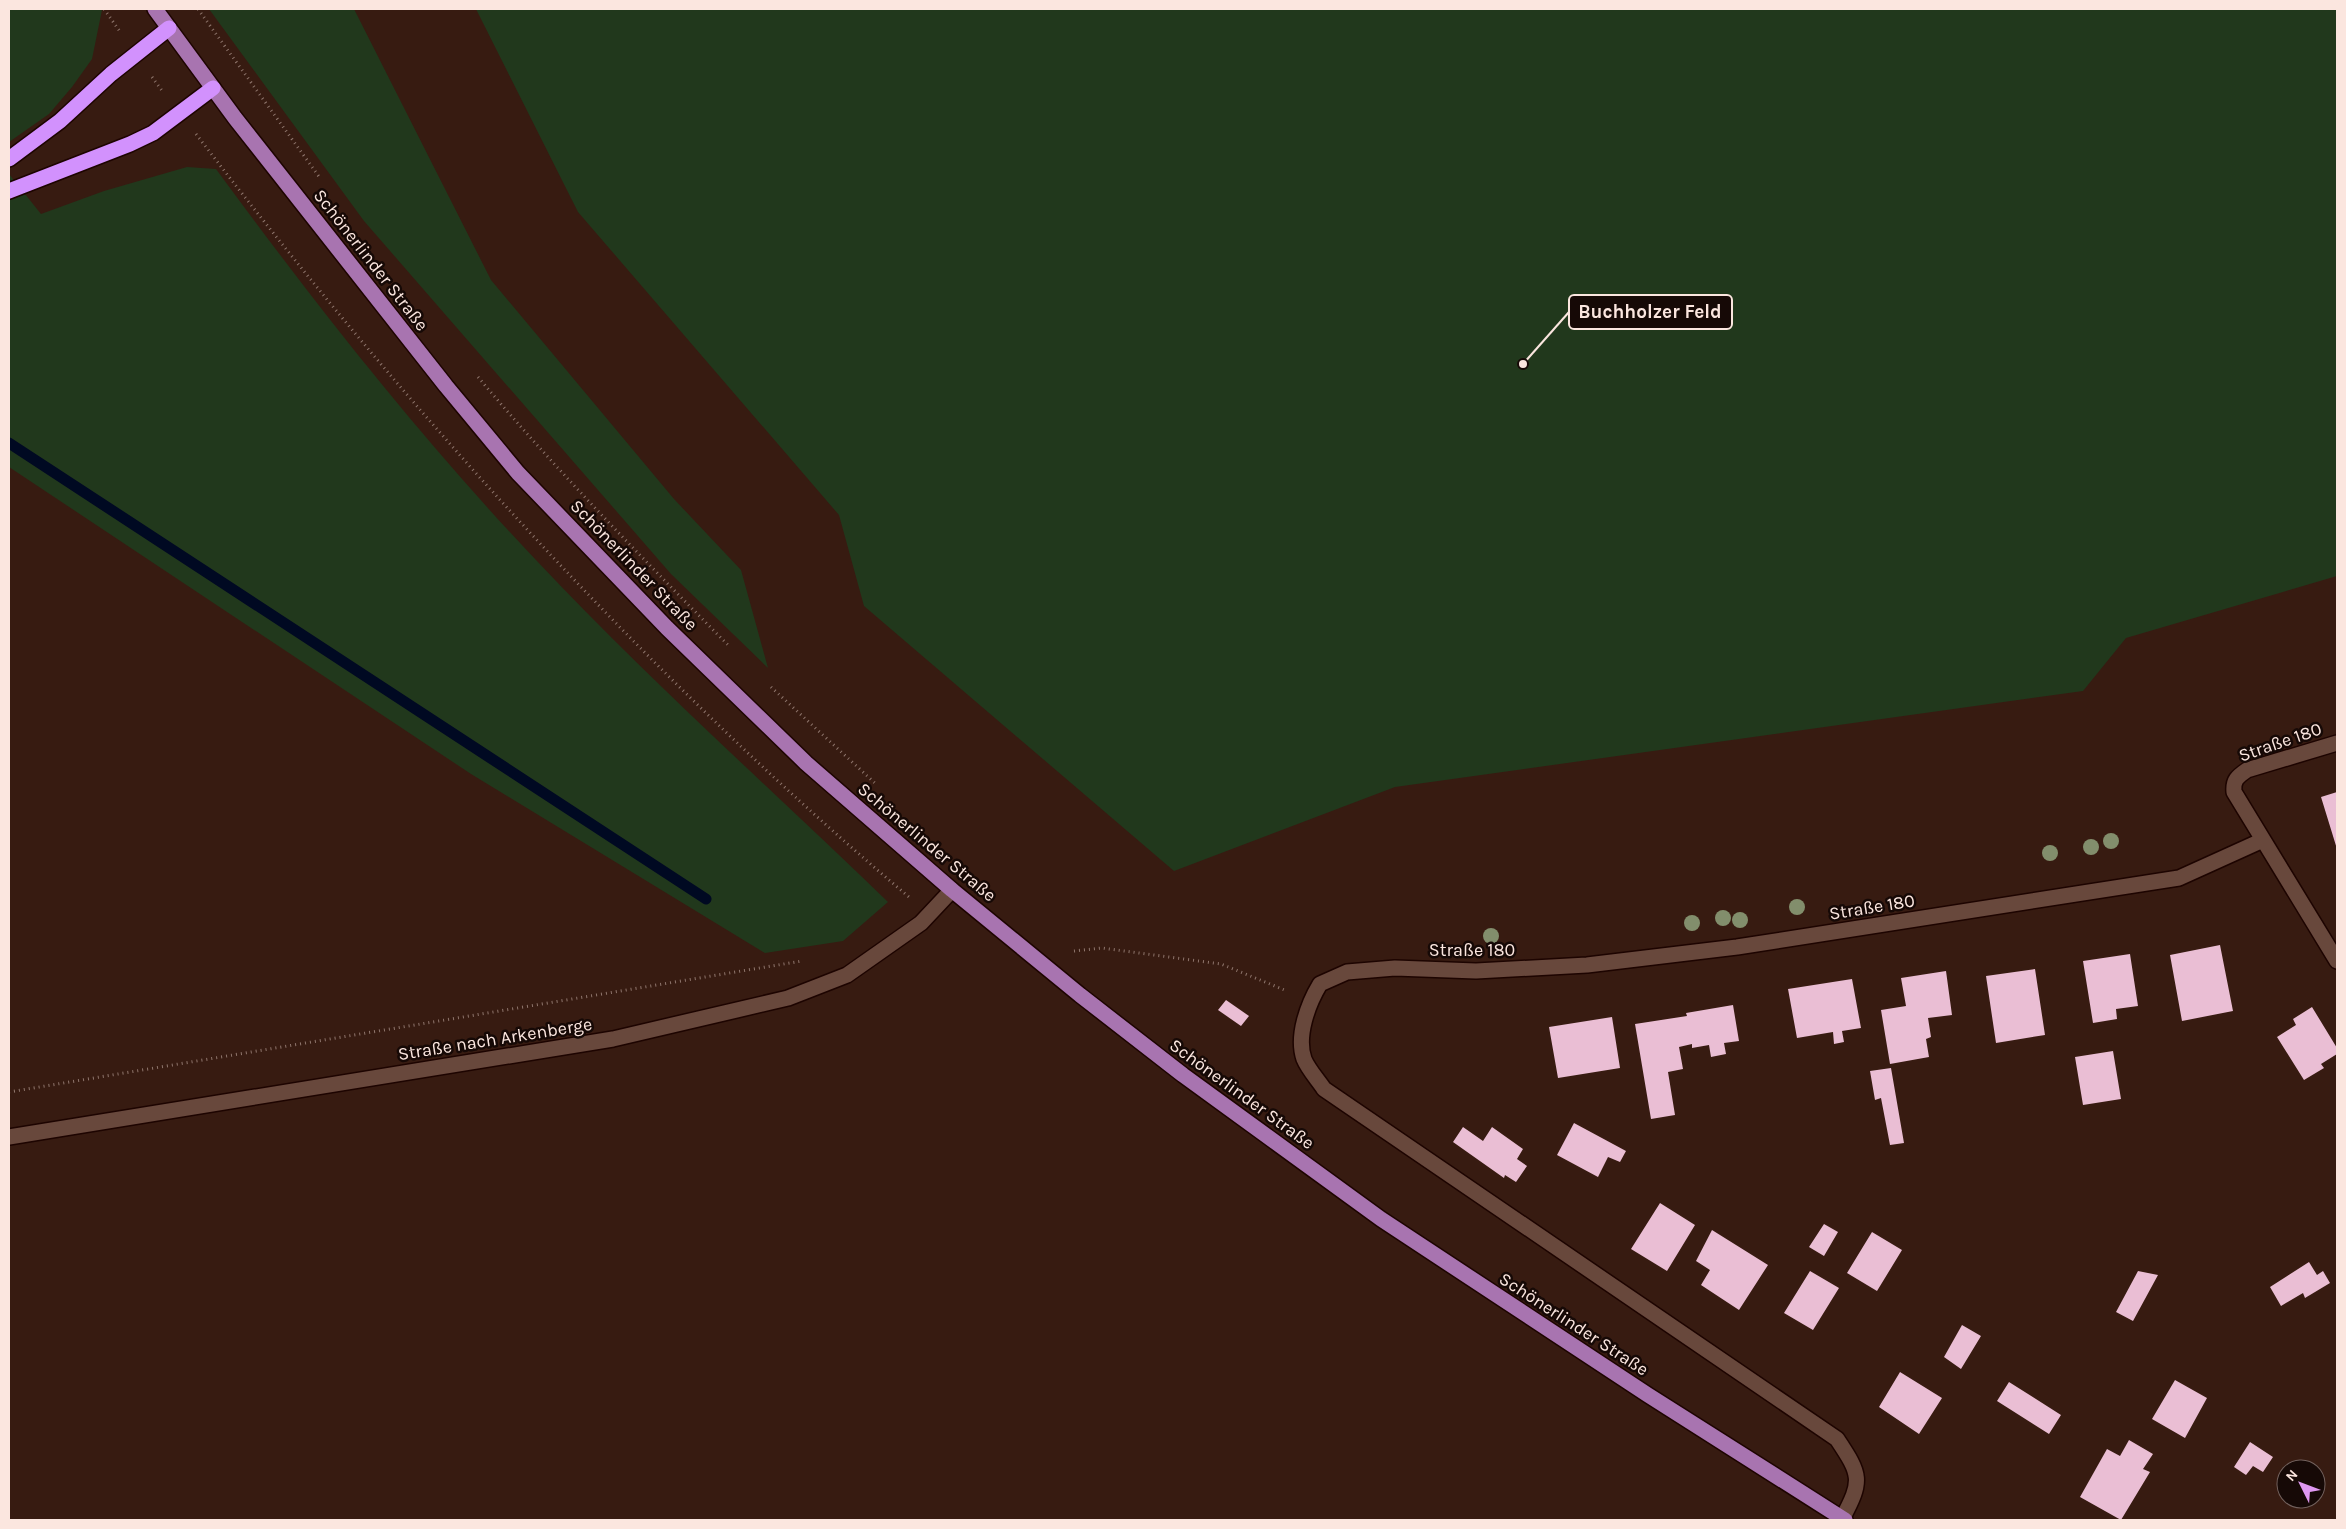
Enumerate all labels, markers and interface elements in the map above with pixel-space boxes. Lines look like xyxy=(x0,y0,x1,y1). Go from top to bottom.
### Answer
street label: Schönerlinder Straße xyxy=(309,185,433,335)
callout: Buchholzer Feld xyxy=(1569,295,1732,329)
text: Buchholzer Feld xyxy=(1578,301,1722,323)
street label: Schönerlinder Straße xyxy=(566,495,702,635)
street label: Straße 180 xyxy=(2236,718,2324,766)
street label: Schönerlinder Straße xyxy=(853,778,1001,906)
street label: Straße 180 xyxy=(1828,889,1916,925)
street label: Straße 180 xyxy=(1429,939,1515,961)
street label: Straße nach Arkenberge xyxy=(396,1013,594,1065)
street label: Schönerlinder Straße xyxy=(1165,1034,1319,1154)
street label: Schönerlinder Straße xyxy=(1495,1267,1653,1381)
north arrow xyxy=(2276,1459,2326,1509)
text: N xyxy=(2282,1466,2301,1485)

